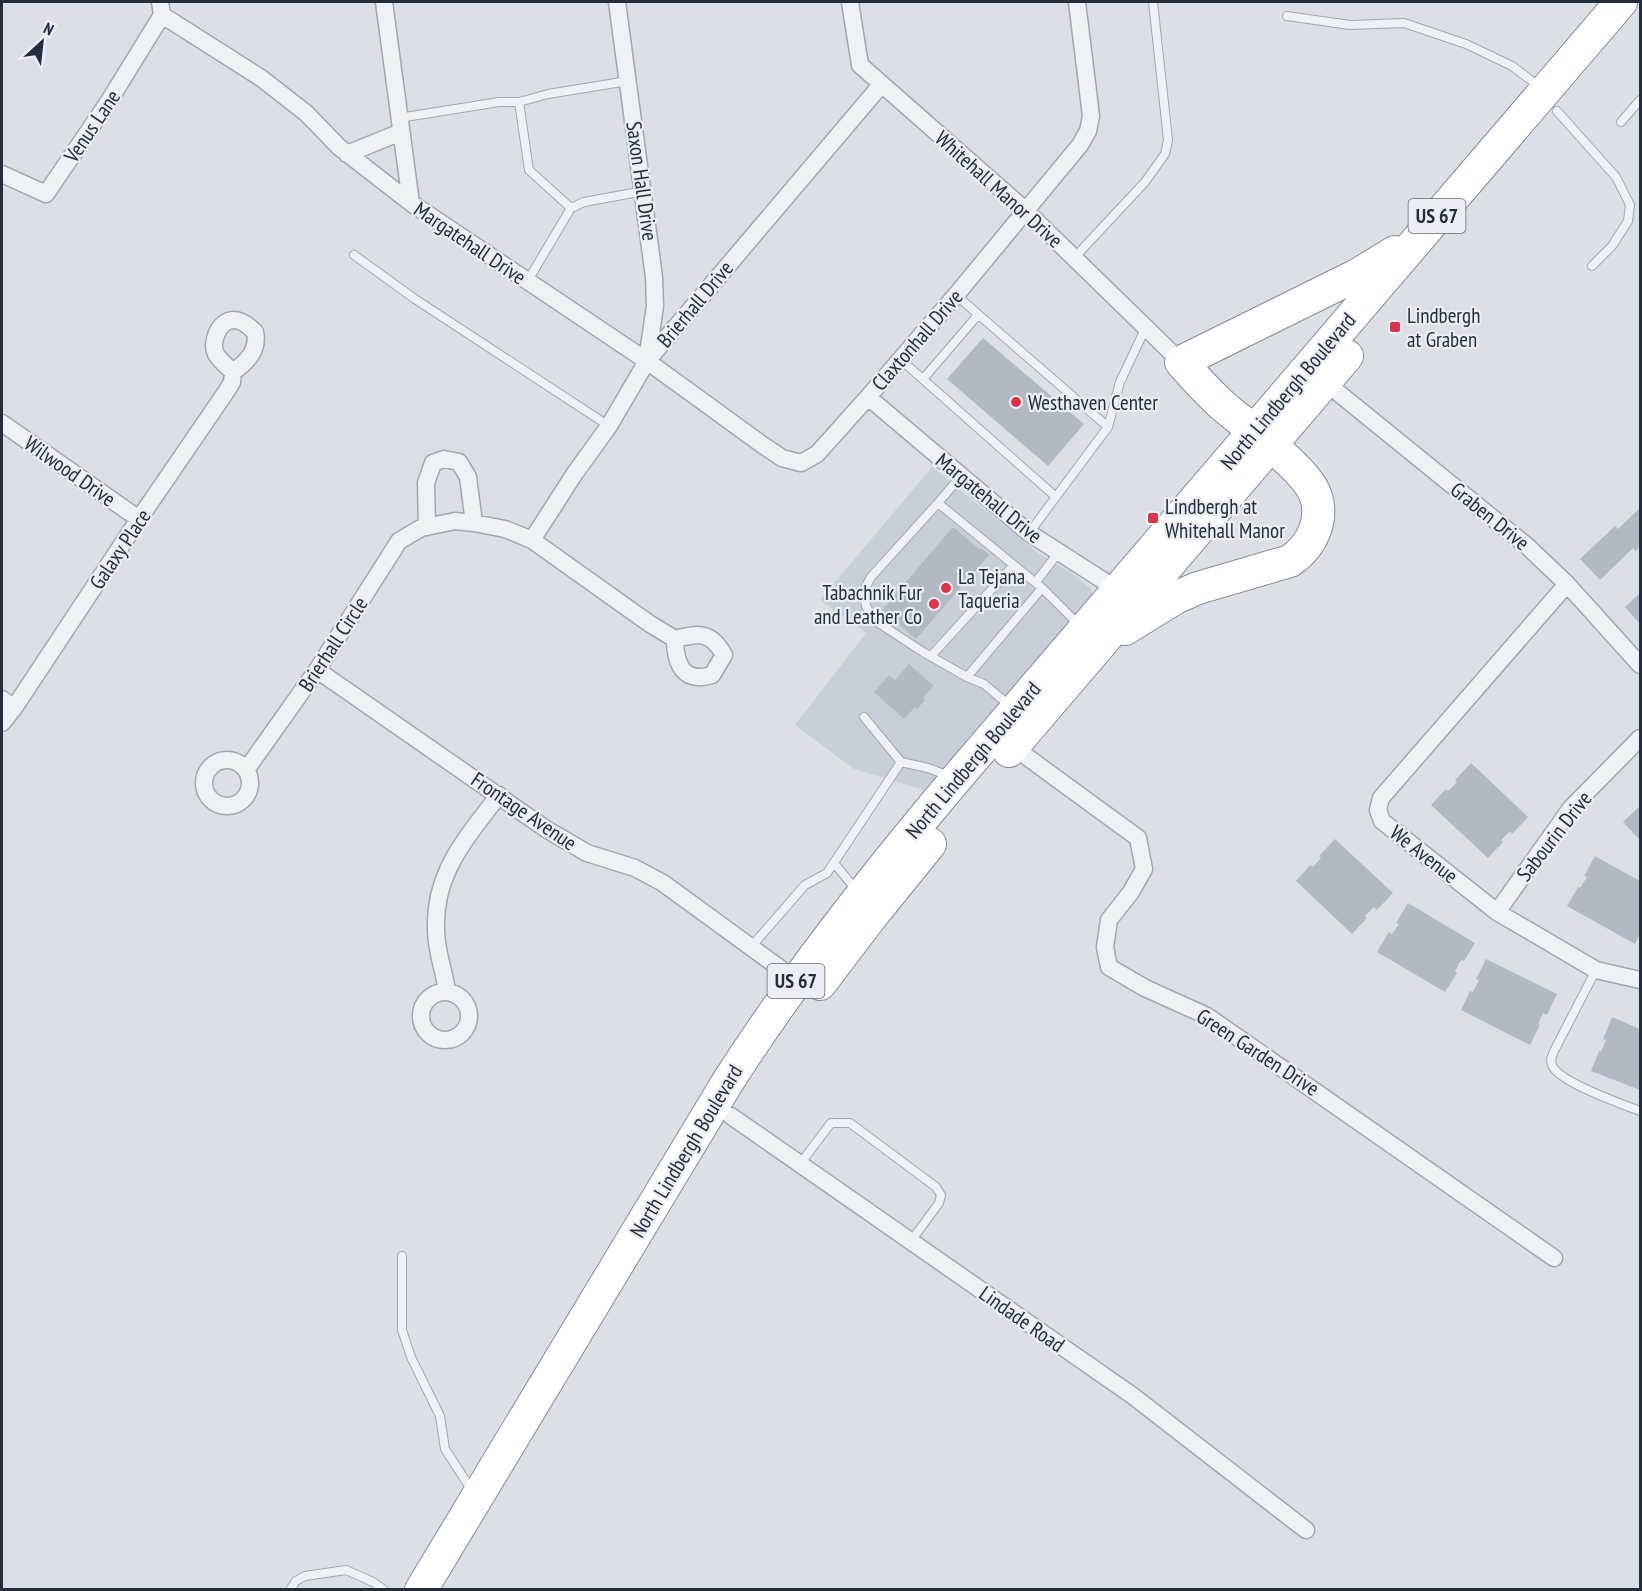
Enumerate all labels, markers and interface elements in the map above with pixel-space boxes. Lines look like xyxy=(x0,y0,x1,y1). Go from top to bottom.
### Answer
north arrow xyxy=(12,12,72,72)
text: N xyxy=(40,18,57,40)
street label: Venus Lane xyxy=(57,84,126,168)
street label: Saxon Hall Drive xyxy=(620,119,664,243)
street label: Whitehall Manor Drive xyxy=(930,125,1068,253)
street label: Margatehall Drive xyxy=(409,196,531,290)
road number: US 67 xyxy=(1408,199,1466,233)
street label: Brierhall Drive xyxy=(651,255,739,353)
street label: Claxtonhall Drive xyxy=(866,284,968,396)
place label: Lindbergh at Graben xyxy=(1407,302,1480,353)
street label: North Lindbergh Boulevard xyxy=(1214,307,1362,475)
marker: Lindbergh at Graben xyxy=(1388,320,1402,334)
place label: Westhaven Center xyxy=(1028,389,1158,416)
marker: Westhaven Center xyxy=(1009,395,1023,409)
street label: Wilwood Drive xyxy=(19,430,121,512)
street label: Margatehall Drive xyxy=(930,447,1048,549)
street label: Graben Drive xyxy=(1445,476,1535,556)
place label: Lindbergh at Whitehall Manor xyxy=(1165,493,1285,544)
street label: Galaxy Place xyxy=(83,504,157,594)
marker: Lindbergh at Whitehall Manor xyxy=(1146,511,1160,525)
place label: La Tejana Taqueria xyxy=(958,563,1025,614)
place label: Tabachnik Fur and Leather Co xyxy=(814,579,922,630)
marker: La Tejana Taqueria xyxy=(939,581,953,595)
street label: Brierhall Circle xyxy=(292,592,374,696)
marker: Tabachnik Fur and Leather Co xyxy=(927,597,941,611)
street label: North Lindbergh Boulevard xyxy=(899,676,1047,844)
street label: Frontage Avenue xyxy=(466,766,582,856)
street label: Sabourin Drive xyxy=(1510,786,1598,886)
street label: We Avenue xyxy=(1385,819,1463,889)
road number: US 67 xyxy=(768,964,824,998)
street label: Green Garden Drive xyxy=(1192,1002,1324,1102)
street label: North Lindbergh Boulevard xyxy=(624,1060,748,1242)
street label: Lindade Road xyxy=(974,1280,1070,1358)

